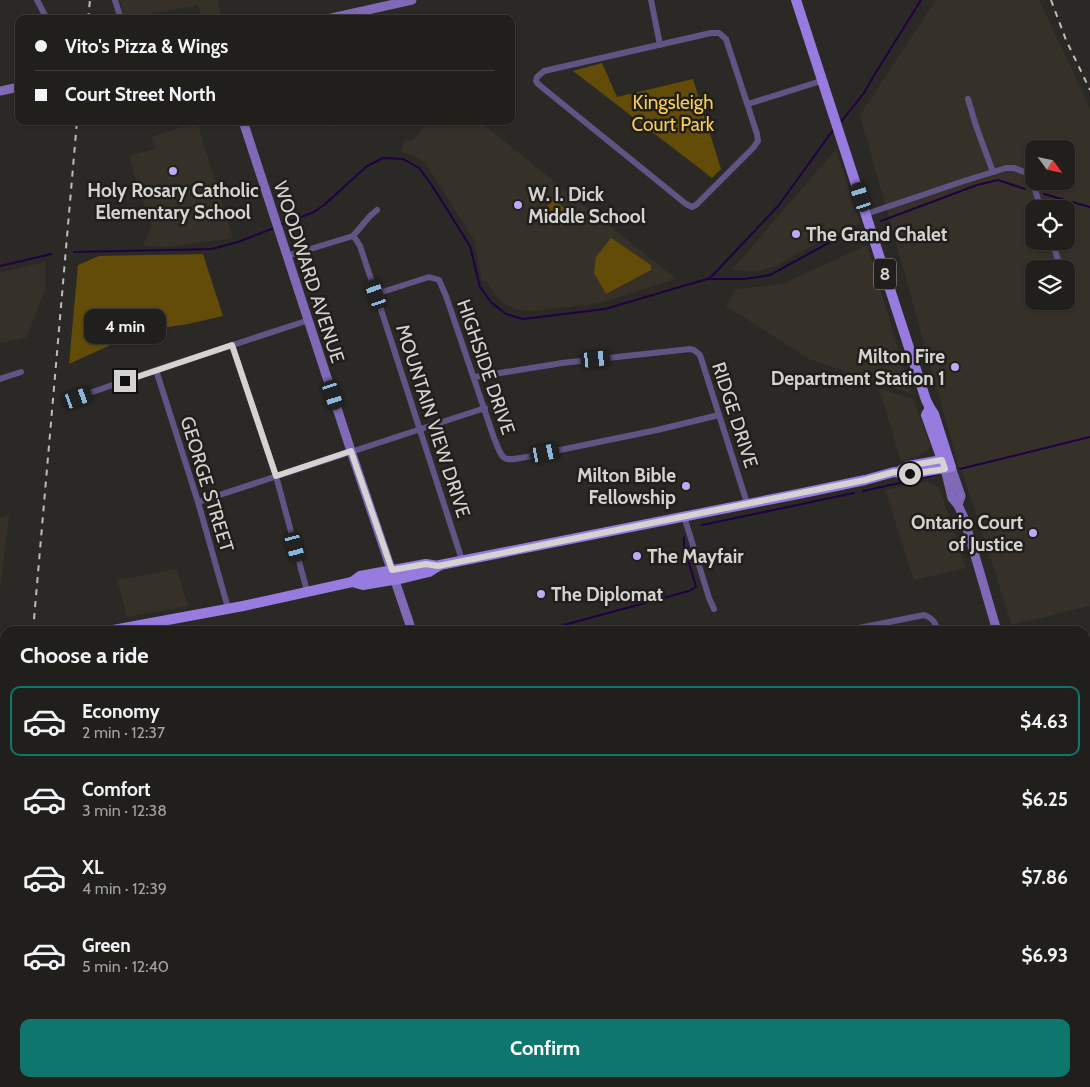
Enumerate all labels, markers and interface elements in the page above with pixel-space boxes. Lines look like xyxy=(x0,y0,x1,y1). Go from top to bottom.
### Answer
text: Vito's Pizza & Wings xyxy=(65,35,228,58)
text: Court Street North xyxy=(65,83,216,106)
park label: Kingsleigh Court Park xyxy=(632,91,715,136)
north arrow xyxy=(1025,140,1075,190)
map controls xyxy=(1025,140,1075,310)
marker: Holy Rosary Catholic Elementary School xyxy=(167,165,179,177)
street label: WOODWARD AVENUE xyxy=(269,178,349,366)
place label: Holy Rosary Catholic Elementary School xyxy=(87,179,259,224)
car xyxy=(849,180,872,214)
place label: W. I. Dick Middle School xyxy=(528,183,646,228)
marker: W. I. Dick Middle School xyxy=(512,199,524,211)
button: locate xyxy=(1025,200,1075,250)
place label: The Grand Chalet xyxy=(806,223,948,246)
marker: The Grand Chalet xyxy=(790,228,802,240)
road number: 8 xyxy=(874,258,896,290)
button: layers xyxy=(1025,260,1075,310)
car xyxy=(364,277,387,311)
street label: HIGHSIDE DRIVE xyxy=(452,296,520,438)
callout: 4 min xyxy=(84,308,166,344)
text: 4 min xyxy=(105,317,145,336)
street label: MOUNTAIN VIEW DRIVE xyxy=(391,321,475,521)
place label: Milton Fire Department Station 1 xyxy=(771,345,945,390)
car xyxy=(580,350,611,368)
street label: RIDGE DRIVE xyxy=(707,359,763,471)
marker: Milton Fire Department Station 1 xyxy=(949,361,961,373)
route end xyxy=(114,370,136,392)
car xyxy=(321,378,344,412)
car xyxy=(61,386,94,410)
street label: GEORGE STREET xyxy=(175,413,239,555)
car xyxy=(528,443,561,463)
route start xyxy=(899,463,921,485)
place label: Milton Bible Fellowship xyxy=(577,464,676,509)
marker: Milton Bible Fellowship xyxy=(680,480,692,492)
place label: Ontario Court of Justice xyxy=(911,511,1023,556)
marker: Ontario Court of Justice xyxy=(1027,527,1039,539)
car xyxy=(283,531,306,563)
place label: The Mayfair xyxy=(647,545,744,568)
marker: The Mayfair xyxy=(631,550,643,562)
place label: The Diplomat xyxy=(551,583,663,606)
marker: The Diplomat xyxy=(535,588,547,600)
text: Choose a ride xyxy=(20,642,149,669)
icon: car xyxy=(22,699,67,744)
text: Economy xyxy=(82,700,160,723)
text: $4.63 xyxy=(1020,710,1068,733)
text: 2 min · 12:37 xyxy=(82,723,165,742)
icon: car xyxy=(22,777,67,822)
text: Comfort xyxy=(82,778,151,801)
text: $6.25 xyxy=(1022,788,1068,811)
text: 3 min · 12:38 xyxy=(82,801,167,820)
icon: car xyxy=(22,855,67,900)
text: XL xyxy=(82,856,103,879)
text: $7.86 xyxy=(1022,866,1068,889)
text: 4 min · 12:39 xyxy=(82,879,167,898)
icon: car xyxy=(22,933,67,978)
text: Green xyxy=(82,934,131,957)
text: $6.93 xyxy=(1021,944,1068,967)
text: 5 min · 12:40 xyxy=(82,957,169,976)
button: Confirm xyxy=(20,1019,1070,1077)

